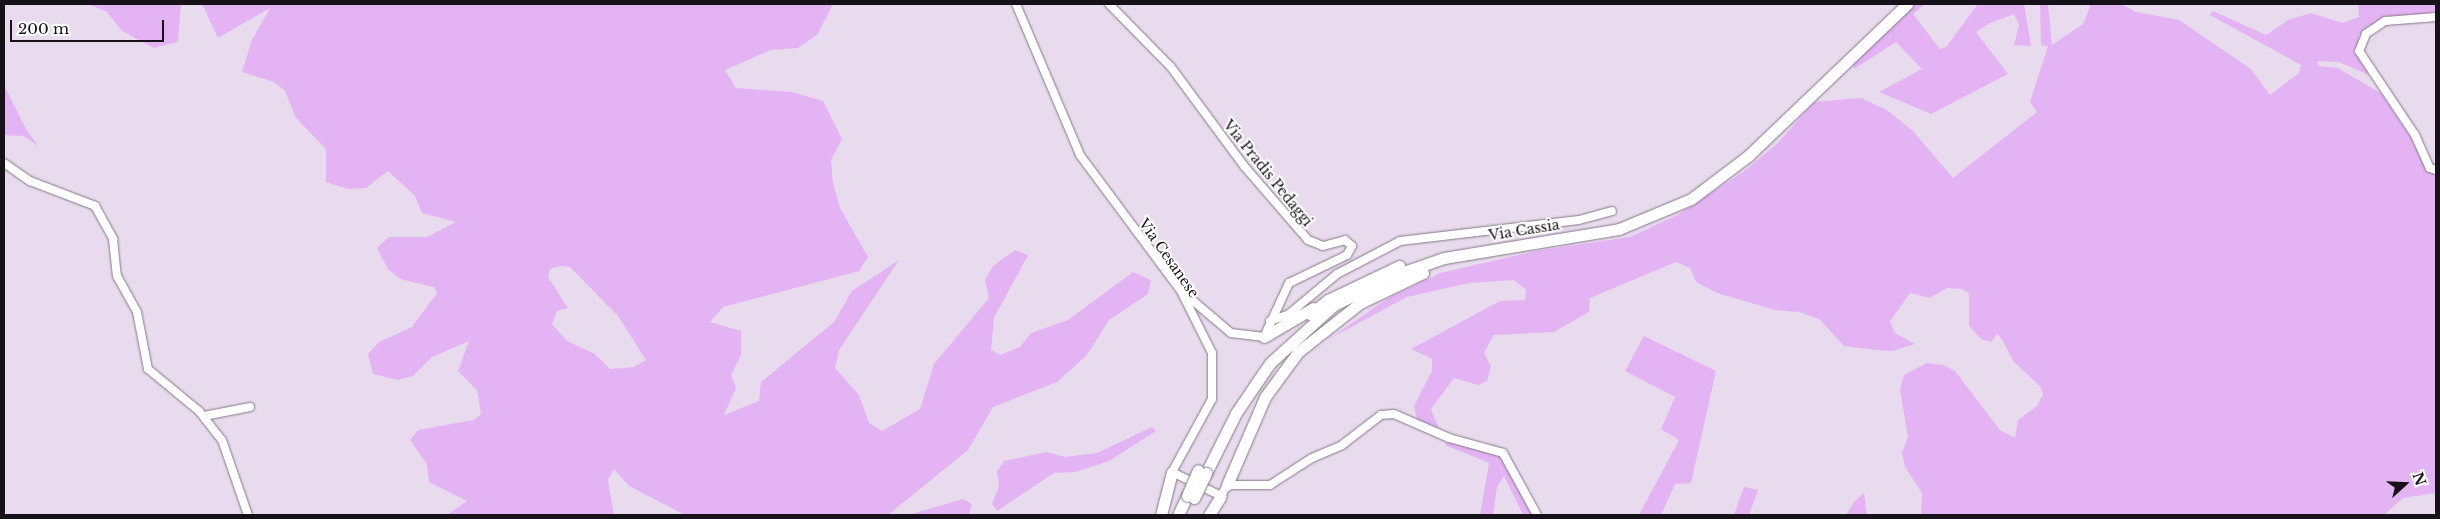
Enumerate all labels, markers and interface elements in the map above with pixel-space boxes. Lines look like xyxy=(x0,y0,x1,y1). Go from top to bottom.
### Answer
scale bar xyxy=(12,10,166,42)
text: 200 m xyxy=(18,19,69,38)
street label: Via Pradis Pedaggi xyxy=(1220,116,1316,230)
street label: Via Cesanese xyxy=(1136,215,1202,301)
street label: Via Cassia xyxy=(1487,216,1561,244)
north arrow xyxy=(2380,459,2430,509)
text: N xyxy=(2408,470,2430,488)

